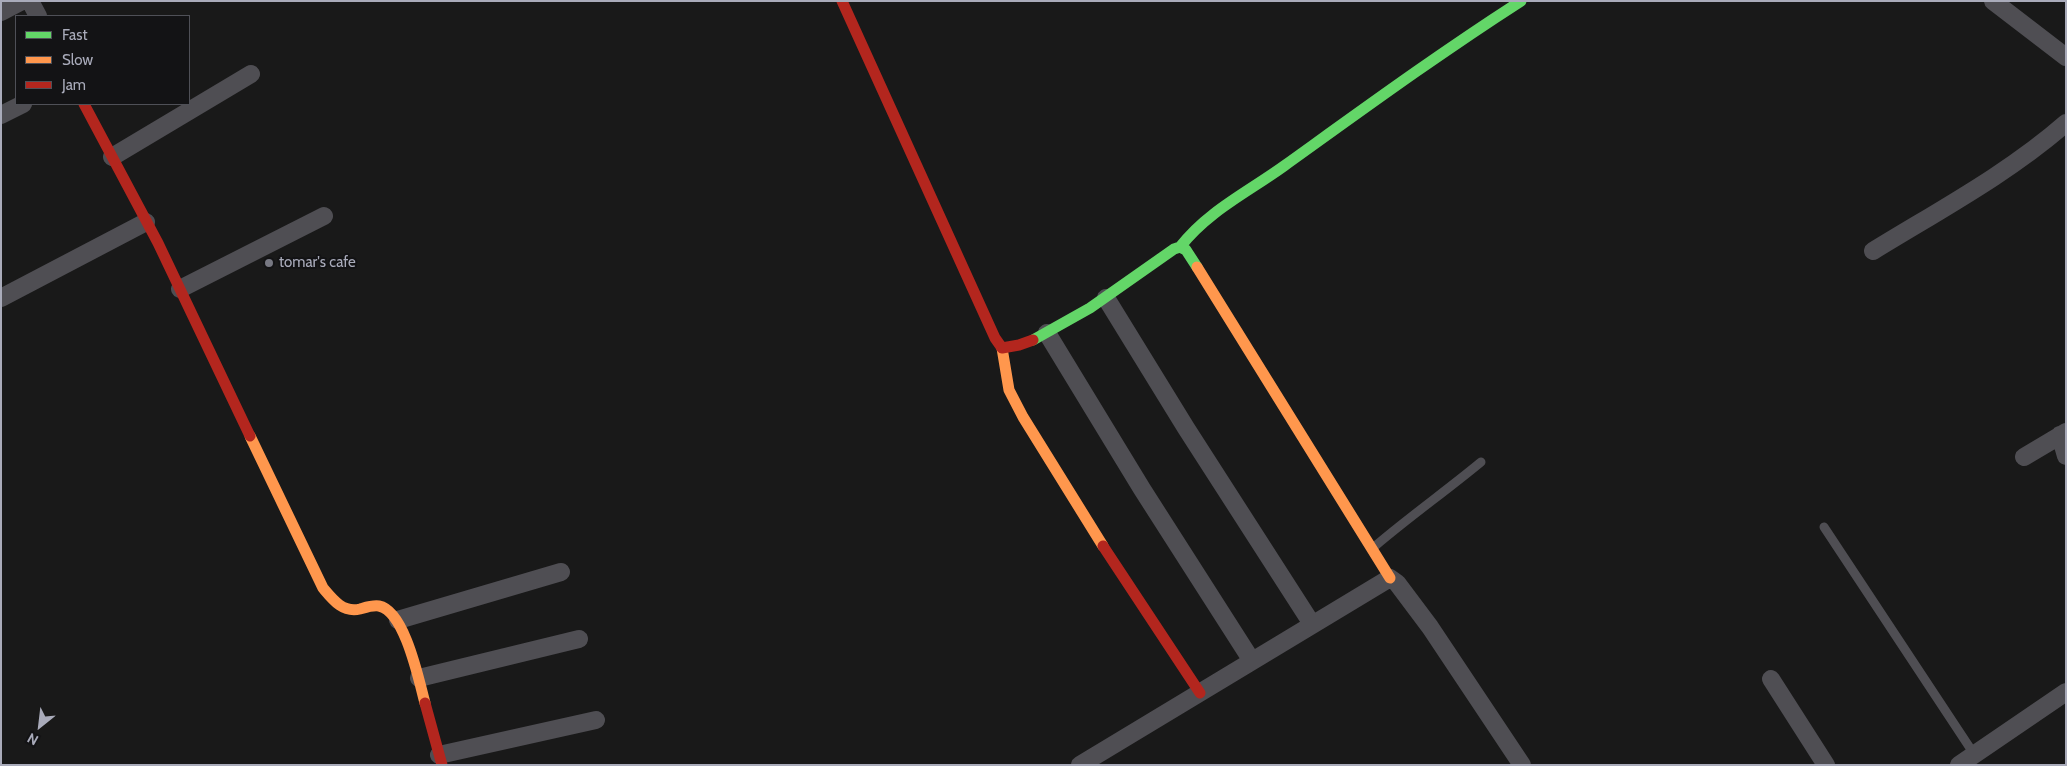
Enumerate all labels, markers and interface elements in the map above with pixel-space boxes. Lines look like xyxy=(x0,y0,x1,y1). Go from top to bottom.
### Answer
legend xyxy=(15,15,190,105)
text: Fast xyxy=(62,26,87,44)
text: Slow xyxy=(62,51,93,69)
text: Jam xyxy=(62,76,86,94)
place label: tomar's cafe xyxy=(279,254,356,272)
marker: tomar's cafe xyxy=(263,257,275,269)
north arrow xyxy=(15,701,65,751)
text: N xyxy=(24,729,41,749)

